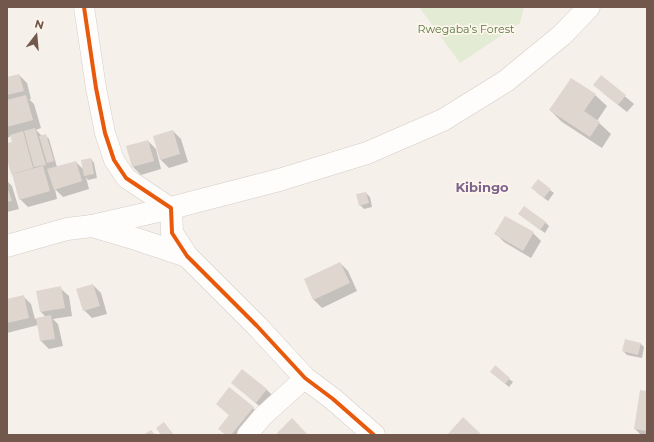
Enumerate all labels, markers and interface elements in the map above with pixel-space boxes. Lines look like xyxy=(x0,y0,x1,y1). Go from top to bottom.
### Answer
north arrow xyxy=(16,16,56,56)
text: N xyxy=(33,17,46,32)
park label: Rwegaba's Forest xyxy=(418,23,514,37)
district label: Kibingo xyxy=(455,180,509,196)

